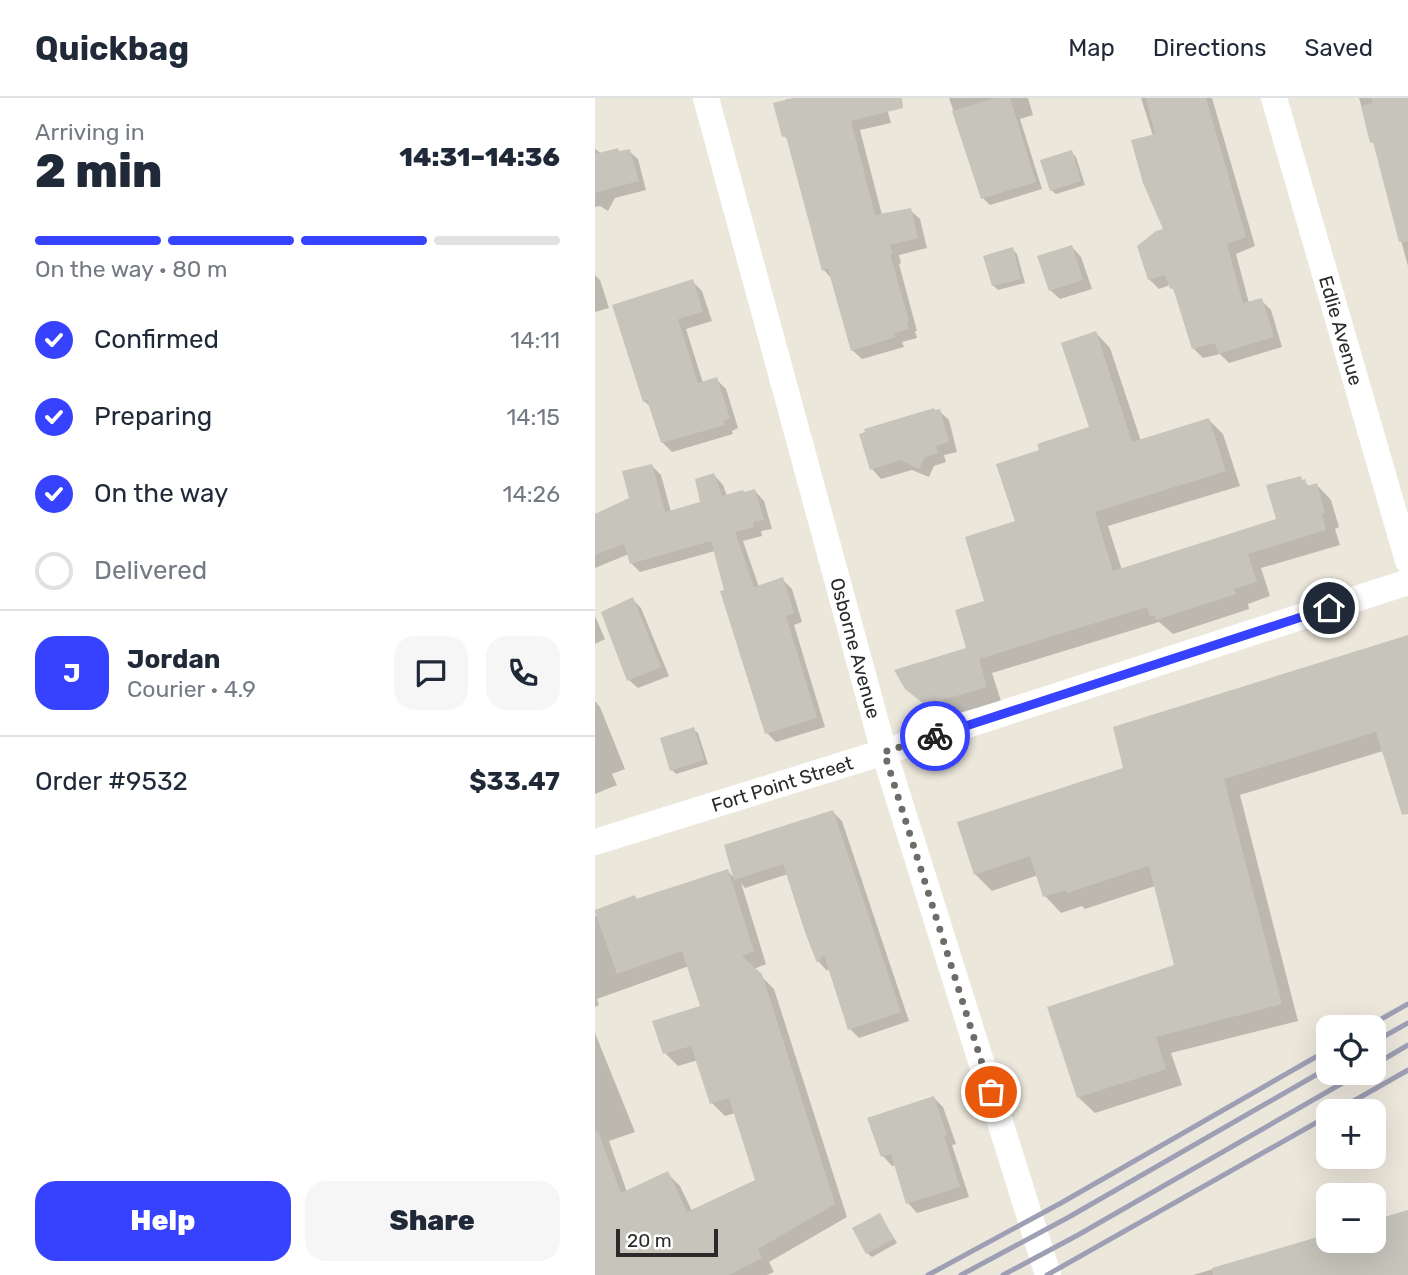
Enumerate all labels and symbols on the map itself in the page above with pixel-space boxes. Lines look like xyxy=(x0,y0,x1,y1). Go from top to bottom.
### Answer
street label: Edlie Avenue xyxy=(1314,273,1368,388)
street label: Osborne Avenue xyxy=(825,575,885,721)
pin xyxy=(1299,578,1359,638)
courier xyxy=(900,701,970,771)
street label: Fort Point Street xyxy=(709,751,857,817)
pin xyxy=(961,1062,1021,1122)
scale bar xyxy=(616,1226,717,1258)

